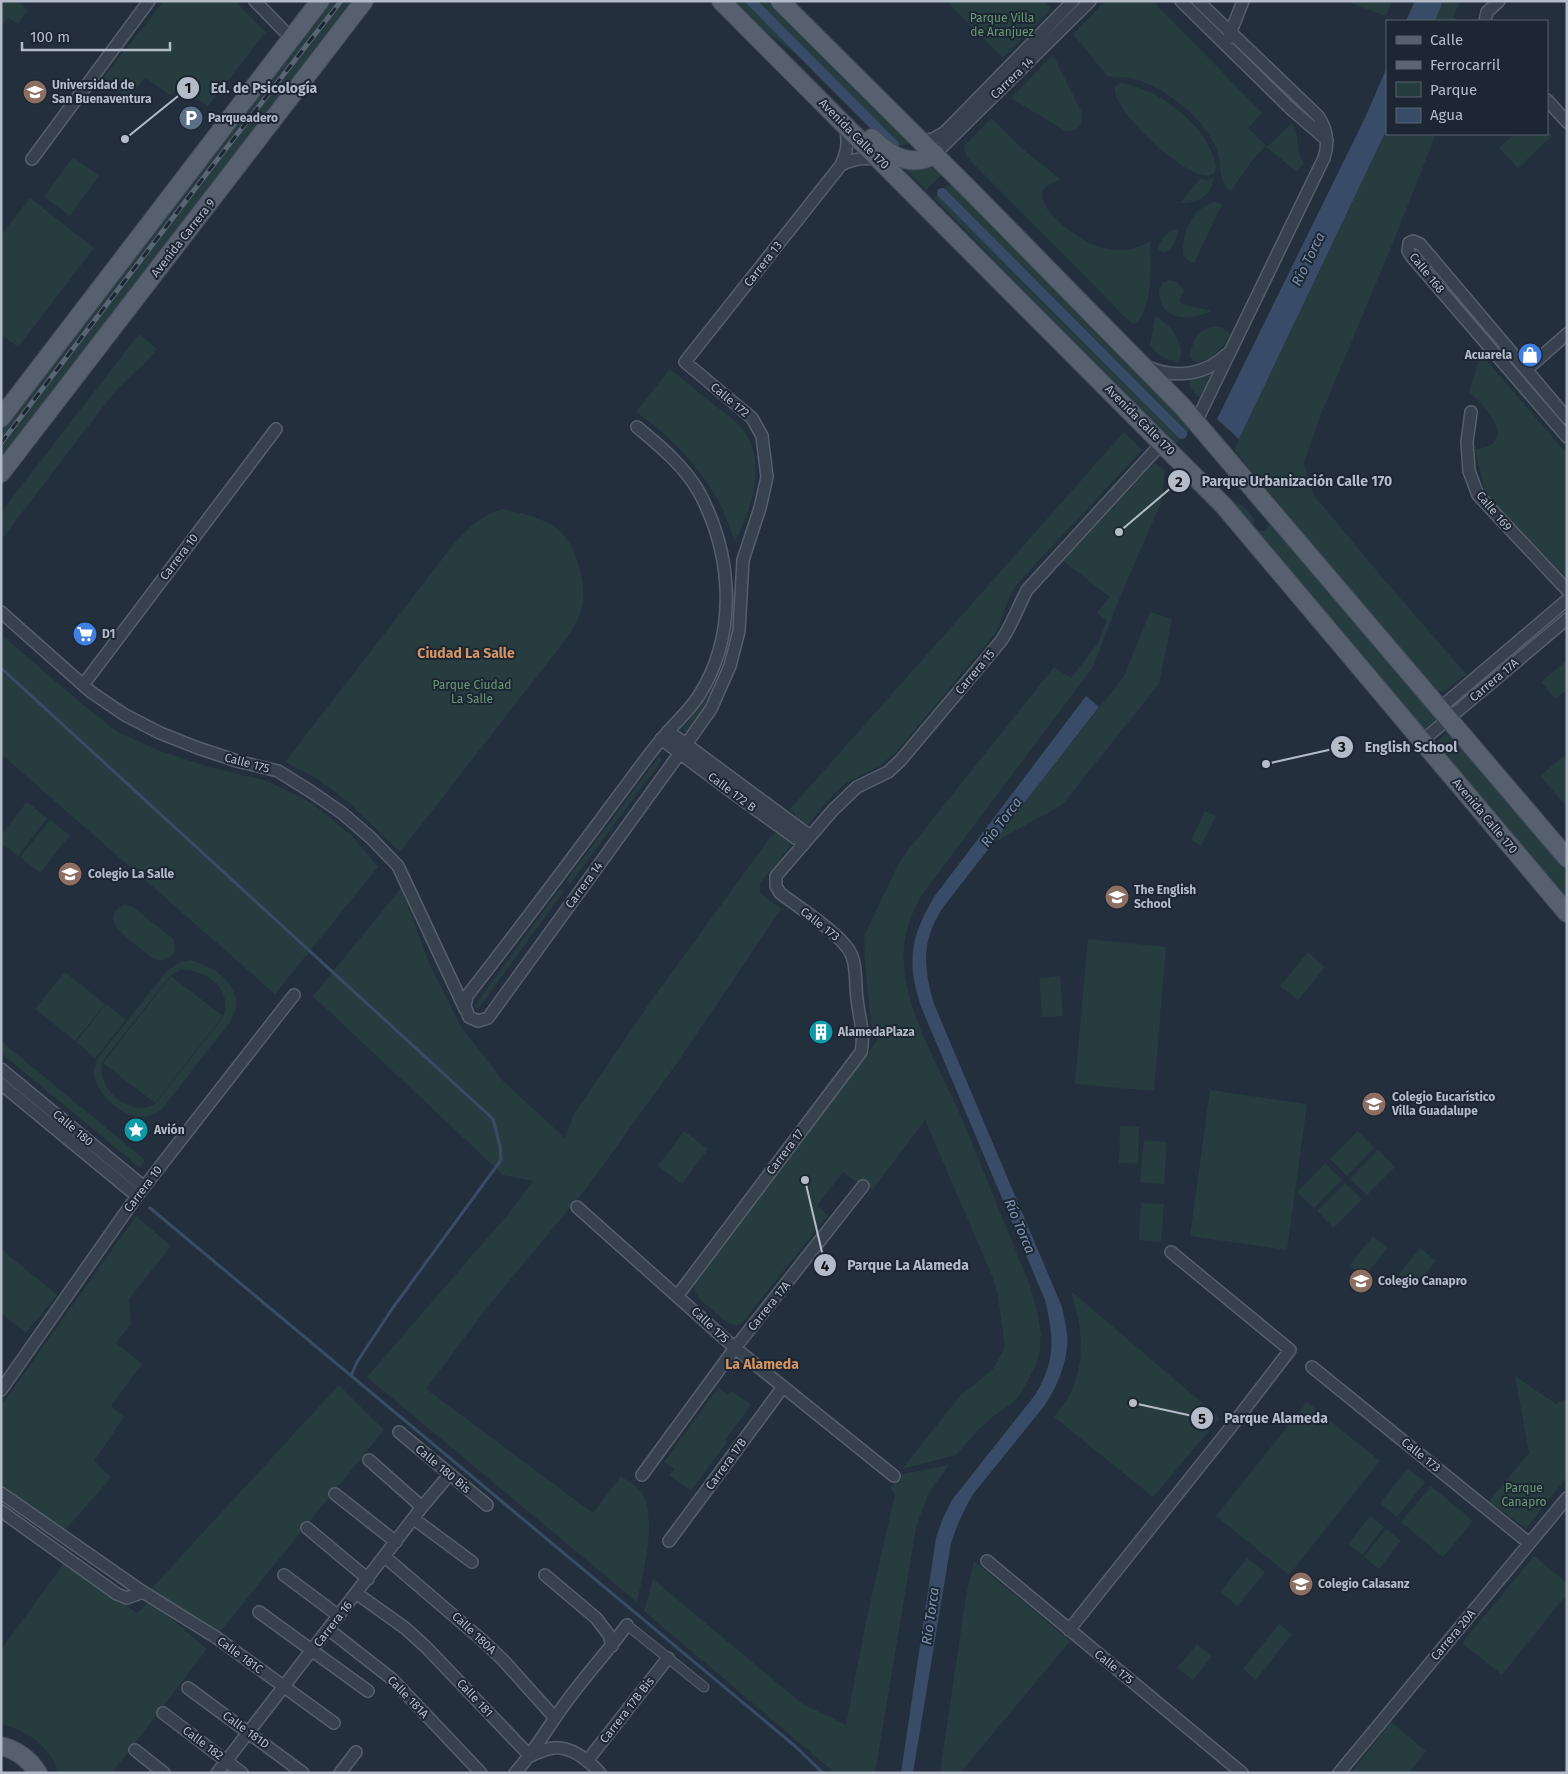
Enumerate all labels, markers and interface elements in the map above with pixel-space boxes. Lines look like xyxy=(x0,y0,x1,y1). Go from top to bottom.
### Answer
park label: Parque Villa de Aranjuez xyxy=(970,11,1034,39)
scale bar xyxy=(22,20,170,52)
legend xyxy=(1386,20,1548,135)
text: 100 m xyxy=(30,28,70,46)
text: Calle xyxy=(1430,31,1463,49)
street label: Carrera 14 xyxy=(988,54,1037,102)
text: Ferrocarril xyxy=(1430,56,1501,74)
callout: Ed. de Psicología xyxy=(176,74,327,103)
place label: Universidad de San Buenaventura xyxy=(52,78,152,106)
school or university icon: Universidad de San Buenaventura xyxy=(22,79,48,105)
text: 1 xyxy=(185,79,191,97)
text: Ed. de Psicología xyxy=(211,80,318,97)
text: Parque xyxy=(1430,81,1477,99)
street label: Avenida Calle 170 xyxy=(816,96,892,172)
parking icon: Parqueadero xyxy=(178,105,204,131)
text: Agua xyxy=(1430,106,1463,124)
place label: Parqueadero xyxy=(208,111,278,125)
street label: Avenida Carrera 9 xyxy=(148,196,218,280)
water label: Río Torca xyxy=(1288,230,1329,289)
street label: Carrera 13 xyxy=(741,239,785,289)
street label: Calle 168 xyxy=(1406,250,1448,296)
shop icon: Acuarela xyxy=(1517,342,1543,368)
place label: Acuarela xyxy=(1464,348,1512,362)
street label: Calle 172 xyxy=(708,380,752,420)
street label: Avenida Calle 170 xyxy=(1102,382,1178,458)
callout: Parque Urbanización Calle 170 xyxy=(1167,467,1402,496)
text: 2 xyxy=(1175,473,1183,491)
text: Parque Urbanización Calle 170 xyxy=(1202,473,1392,490)
street label: Calle 169 xyxy=(1473,488,1515,534)
street label: Carrera 10 xyxy=(157,531,201,583)
supermarket icon: D1 xyxy=(72,621,98,647)
place label: D1 xyxy=(102,627,115,641)
district label: Ciudad La Salle xyxy=(417,645,515,662)
street label: Carrera 15 xyxy=(952,647,998,697)
street label: Carrera 17A xyxy=(1467,655,1521,705)
park label: Parque Ciudad La Salle xyxy=(433,678,511,706)
callout: English School xyxy=(1330,733,1467,762)
text: 3 xyxy=(1337,738,1346,756)
text: English School xyxy=(1365,739,1458,756)
street label: Calle 175 xyxy=(223,750,271,776)
street label: Calle 172 B xyxy=(705,769,759,815)
street label: Avenida Calle 170 xyxy=(1450,776,1521,856)
water label: Río Torca xyxy=(977,794,1026,850)
street label: Carrera 14 xyxy=(562,859,606,911)
school or university icon: Colegio La Salle xyxy=(57,861,83,887)
place label: Colegio La Salle xyxy=(88,867,174,881)
place label: The English School xyxy=(1134,883,1196,911)
school or university icon: The English School xyxy=(1104,884,1130,910)
street label: Calle 173 xyxy=(798,904,842,944)
building icon: AlamedaPlaza xyxy=(808,1019,834,1045)
place label: AlamedaPlaza xyxy=(837,1025,915,1039)
place label: Colegio Eucarístico Villa Guadalupe xyxy=(1391,1090,1495,1118)
school or university icon: Colegio Eucarístico Villa Guadalupe xyxy=(1361,1091,1387,1117)
street label: Calle 180 xyxy=(50,1107,96,1149)
place icon: Avión xyxy=(123,1117,149,1143)
place label: Avión xyxy=(153,1123,185,1137)
street label: Carrera 17 xyxy=(763,1127,807,1177)
street label: Carrera 10 xyxy=(121,1163,165,1215)
water label: Río Torca xyxy=(1000,1196,1039,1256)
callout: Parque La Alameda xyxy=(813,1251,979,1280)
text: 4 xyxy=(821,1257,830,1275)
text: Parque La Alameda xyxy=(847,1257,969,1274)
school or university icon: Colegio Canapro xyxy=(1348,1268,1374,1294)
place label: Colegio Canapro xyxy=(1378,1274,1467,1288)
street label: Carrera 17A xyxy=(745,1278,793,1334)
street label: Calle 175 xyxy=(688,1304,732,1346)
district label: La Alameda xyxy=(725,1356,799,1373)
callout: Parque Alameda xyxy=(1190,1404,1338,1433)
text: 5 xyxy=(1198,1410,1206,1428)
text: Parque Alameda xyxy=(1224,1410,1328,1427)
street label: Carrera 17B xyxy=(703,1435,749,1493)
street label: Calle 173 xyxy=(1399,1435,1443,1475)
street label: Calle 180 Bis xyxy=(413,1442,474,1496)
park label: Parque Canapro xyxy=(1501,1481,1547,1509)
school or university icon: Colegio Calasanz xyxy=(1288,1571,1314,1597)
place label: Colegio Calasanz xyxy=(1318,1577,1410,1591)
water label: Río Torca xyxy=(918,1586,943,1646)
street label: Carrera 16 xyxy=(311,1598,355,1650)
street label: Carrera 20A xyxy=(1428,1607,1478,1663)
street label: Calle 180A xyxy=(449,1609,499,1657)
street label: Calle 181C xyxy=(214,1634,266,1676)
street label: Calle 175 xyxy=(1092,1647,1136,1687)
street label: Calle 181A xyxy=(384,1673,432,1721)
street label: Carrera 17B Bis xyxy=(597,1674,657,1746)
street label: Calle 181 xyxy=(454,1676,496,1720)
street label: Calle 181D xyxy=(220,1708,272,1752)
street label: Calle 182 xyxy=(180,1723,226,1763)

